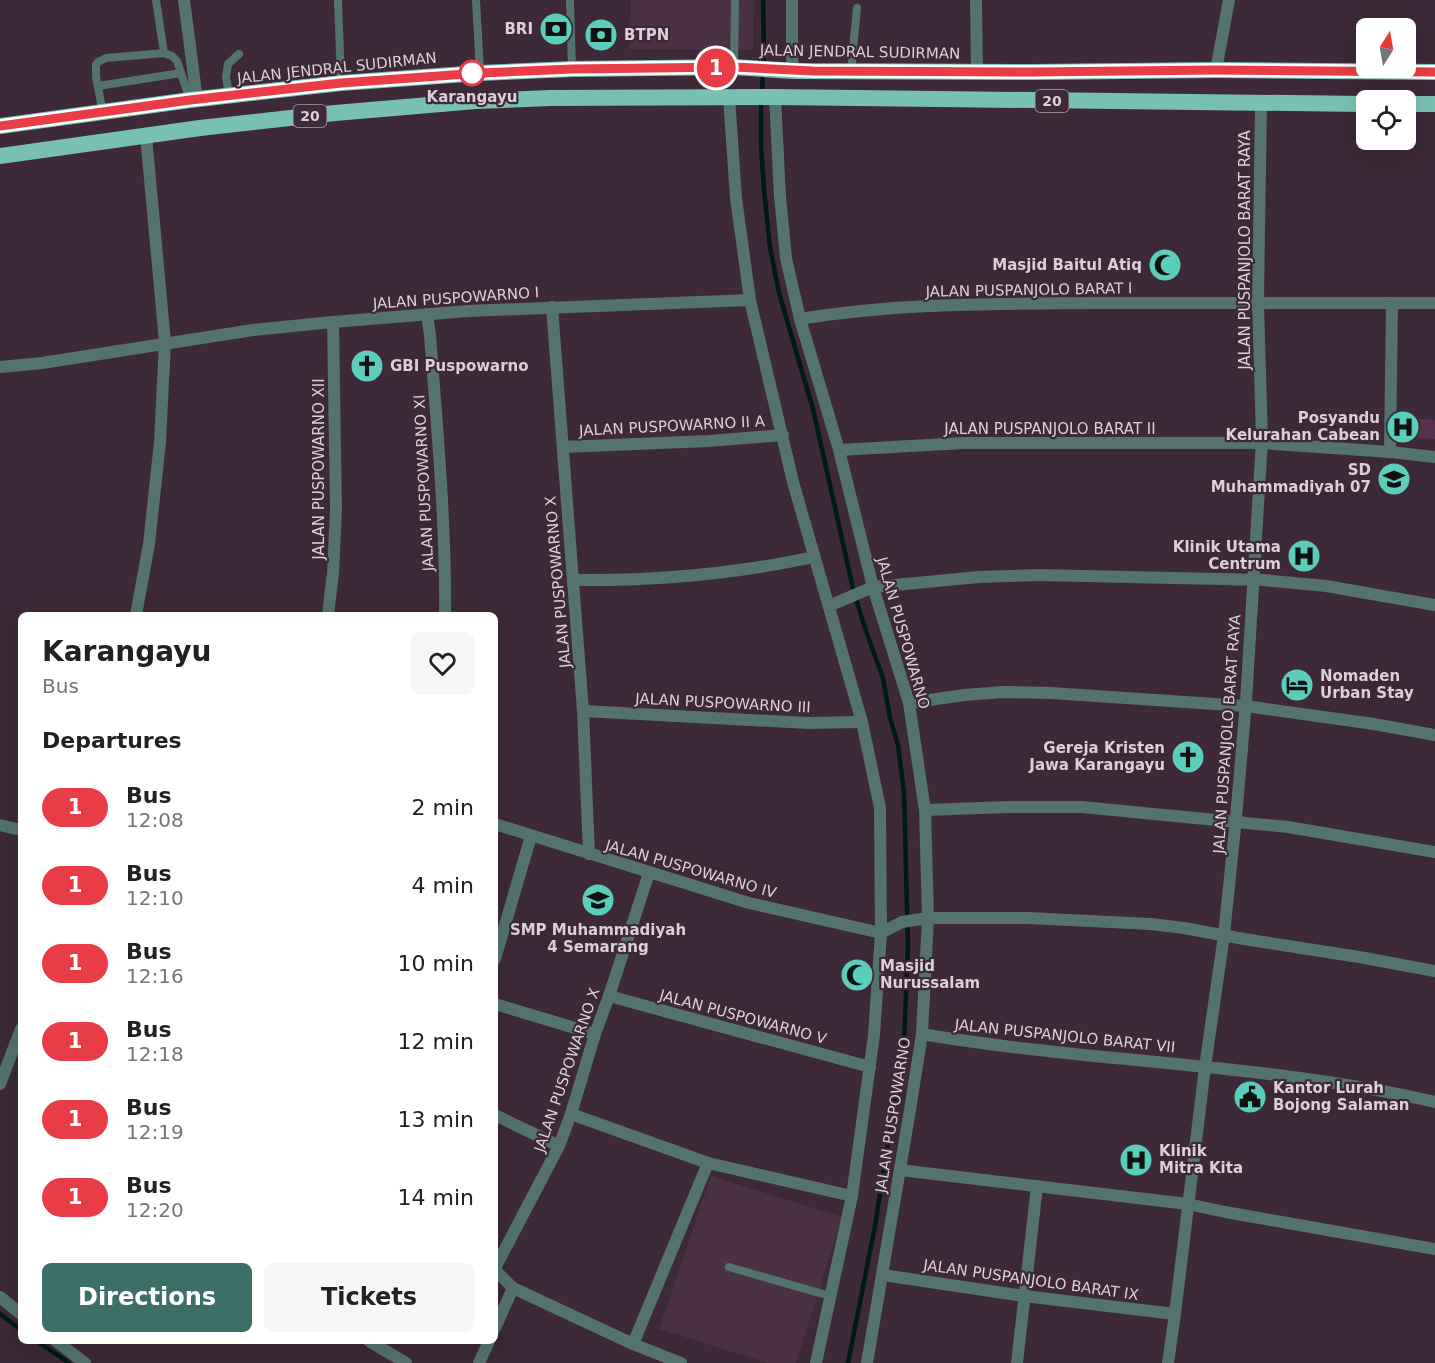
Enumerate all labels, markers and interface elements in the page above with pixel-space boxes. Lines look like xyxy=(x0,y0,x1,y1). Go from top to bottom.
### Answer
bank icon: BRI xyxy=(538,11,574,47)
bank icon: BTPN xyxy=(583,17,619,53)
north arrow xyxy=(1356,18,1416,78)
map controls xyxy=(1356,18,1416,150)
place label: BRI xyxy=(504,20,533,38)
place label: BTPN xyxy=(624,26,669,44)
street label: JALAN JENDRAL SUDIRMAN xyxy=(759,41,960,63)
line badge: 1 xyxy=(696,48,736,88)
street label: JALAN JENDRAL SUDIRMAN xyxy=(235,49,438,88)
text: 1 xyxy=(709,56,723,80)
marker: Karangayu xyxy=(459,60,485,86)
place label: Karangayu xyxy=(427,88,517,106)
road number: 20 xyxy=(1036,90,1068,112)
button: locate xyxy=(1356,90,1416,150)
road number: 20 xyxy=(294,105,326,127)
street label: JALAN PUSPANJOLO BARAT RAYA xyxy=(1236,129,1254,371)
mosque icon: Masjid Baitul Atiq xyxy=(1147,247,1183,283)
place label: Masjid Baitul Atiq xyxy=(992,256,1142,274)
street label: JALAN PUSPANJOLO BARAT I xyxy=(924,279,1133,301)
street label: JALAN PUSPOWARNO I xyxy=(371,283,540,313)
church icon: GBI Puspowarno xyxy=(349,348,385,384)
place label: GBI Puspowarno xyxy=(390,357,529,375)
street label: JALAN PUSPOWARNO XII xyxy=(310,378,328,561)
street label: JALAN PUSPOWARNO XI xyxy=(410,394,438,573)
place label: Posyandu Kelurahan Cabean xyxy=(1226,409,1380,444)
hospital icon: Posyandu Kelurahan Cabean xyxy=(1385,409,1421,445)
street label: JALAN PUSPOWARNO II A xyxy=(578,412,766,440)
street label: JALAN PUSPANJOLO BARAT II xyxy=(943,420,1156,438)
place label: SD Muhammadiyah 07 xyxy=(1211,461,1371,496)
school or university icon: SD Muhammadiyah 07 xyxy=(1376,461,1412,497)
street label: JALAN PUSPOWARNO X xyxy=(542,495,575,670)
place label: Klinik Utama Centrum xyxy=(1173,538,1281,573)
hospital icon: Klinik Utama Centrum xyxy=(1286,538,1322,574)
street label: JALAN PUSPOWARNO xyxy=(872,554,933,711)
street label: JALAN PUSPANJOLO BARAT RAYA xyxy=(1210,613,1244,855)
button: heart xyxy=(411,632,474,695)
text: Karangayu xyxy=(42,635,212,668)
hotel icon: Nomaden Urban Stay xyxy=(1279,667,1315,703)
place label: Nomaden Urban Stay xyxy=(1320,667,1414,702)
text: Bus xyxy=(42,674,79,698)
street label: JALAN PUSPOWARNO III xyxy=(634,689,811,717)
text: Departures xyxy=(42,728,182,753)
place label: Gereja Kristen Jawa Karangayu xyxy=(1028,739,1165,774)
church icon: Gereja Kristen Jawa Karangayu xyxy=(1170,739,1206,775)
text: Bus xyxy=(126,783,172,808)
text: 1 xyxy=(68,795,82,819)
text: 2 min xyxy=(412,795,474,820)
text: 12:08 xyxy=(126,808,184,832)
street label: JALAN PUSPOWARNO IV xyxy=(603,836,779,902)
text: Bus xyxy=(126,861,172,886)
text: 1 xyxy=(68,873,82,897)
text: 4 min xyxy=(412,873,474,898)
school or university icon: SMP Muhammadiyah 4 Semarang xyxy=(580,882,616,918)
text: 12:10 xyxy=(126,886,184,910)
place label: SMP Muhammadiyah 4 Semarang xyxy=(510,921,686,956)
text: Bus xyxy=(126,939,172,964)
text: 1 xyxy=(68,951,82,975)
text: 10 min xyxy=(398,951,474,976)
mosque icon: Masjid Nurussalam xyxy=(839,957,875,993)
place label: Masjid Nurussalam xyxy=(880,957,980,992)
text: 12:16 xyxy=(126,964,184,988)
street label: JALAN PUSPOWARNO X xyxy=(530,985,604,1155)
street label: JALAN PUSPOWARNO V xyxy=(656,986,829,1048)
street label: JALAN PUSPANJOLO BARAT VII xyxy=(953,1015,1176,1057)
text: Bus xyxy=(126,1017,172,1042)
text: 1 xyxy=(68,1029,82,1053)
text: 12 min xyxy=(398,1029,474,1054)
street label: JALAN PUSPOWARNO xyxy=(872,1036,914,1195)
text: 12:18 xyxy=(126,1042,184,1066)
public building icon: Kantor Lurah Bojong Salaman xyxy=(1232,1079,1268,1115)
place label: Kantor Lurah Bojong Salaman xyxy=(1273,1079,1409,1114)
text: Bus xyxy=(126,1095,172,1120)
text: 1 xyxy=(68,1107,82,1131)
text: 13 min xyxy=(398,1107,474,1132)
text: 12:19 xyxy=(126,1120,184,1144)
hospital icon: Klinik Mitra Kita xyxy=(1118,1142,1154,1178)
place label: Klinik Mitra Kita xyxy=(1159,1142,1243,1177)
text: Bus xyxy=(126,1173,172,1198)
text: 1 xyxy=(68,1185,82,1209)
text: 14 min xyxy=(398,1185,474,1210)
text: 12:20 xyxy=(126,1198,184,1222)
street label: JALAN PUSPANJOLO BARAT IX xyxy=(921,1256,1140,1304)
button: Directions xyxy=(42,1263,252,1332)
button: Tickets xyxy=(264,1263,474,1332)

